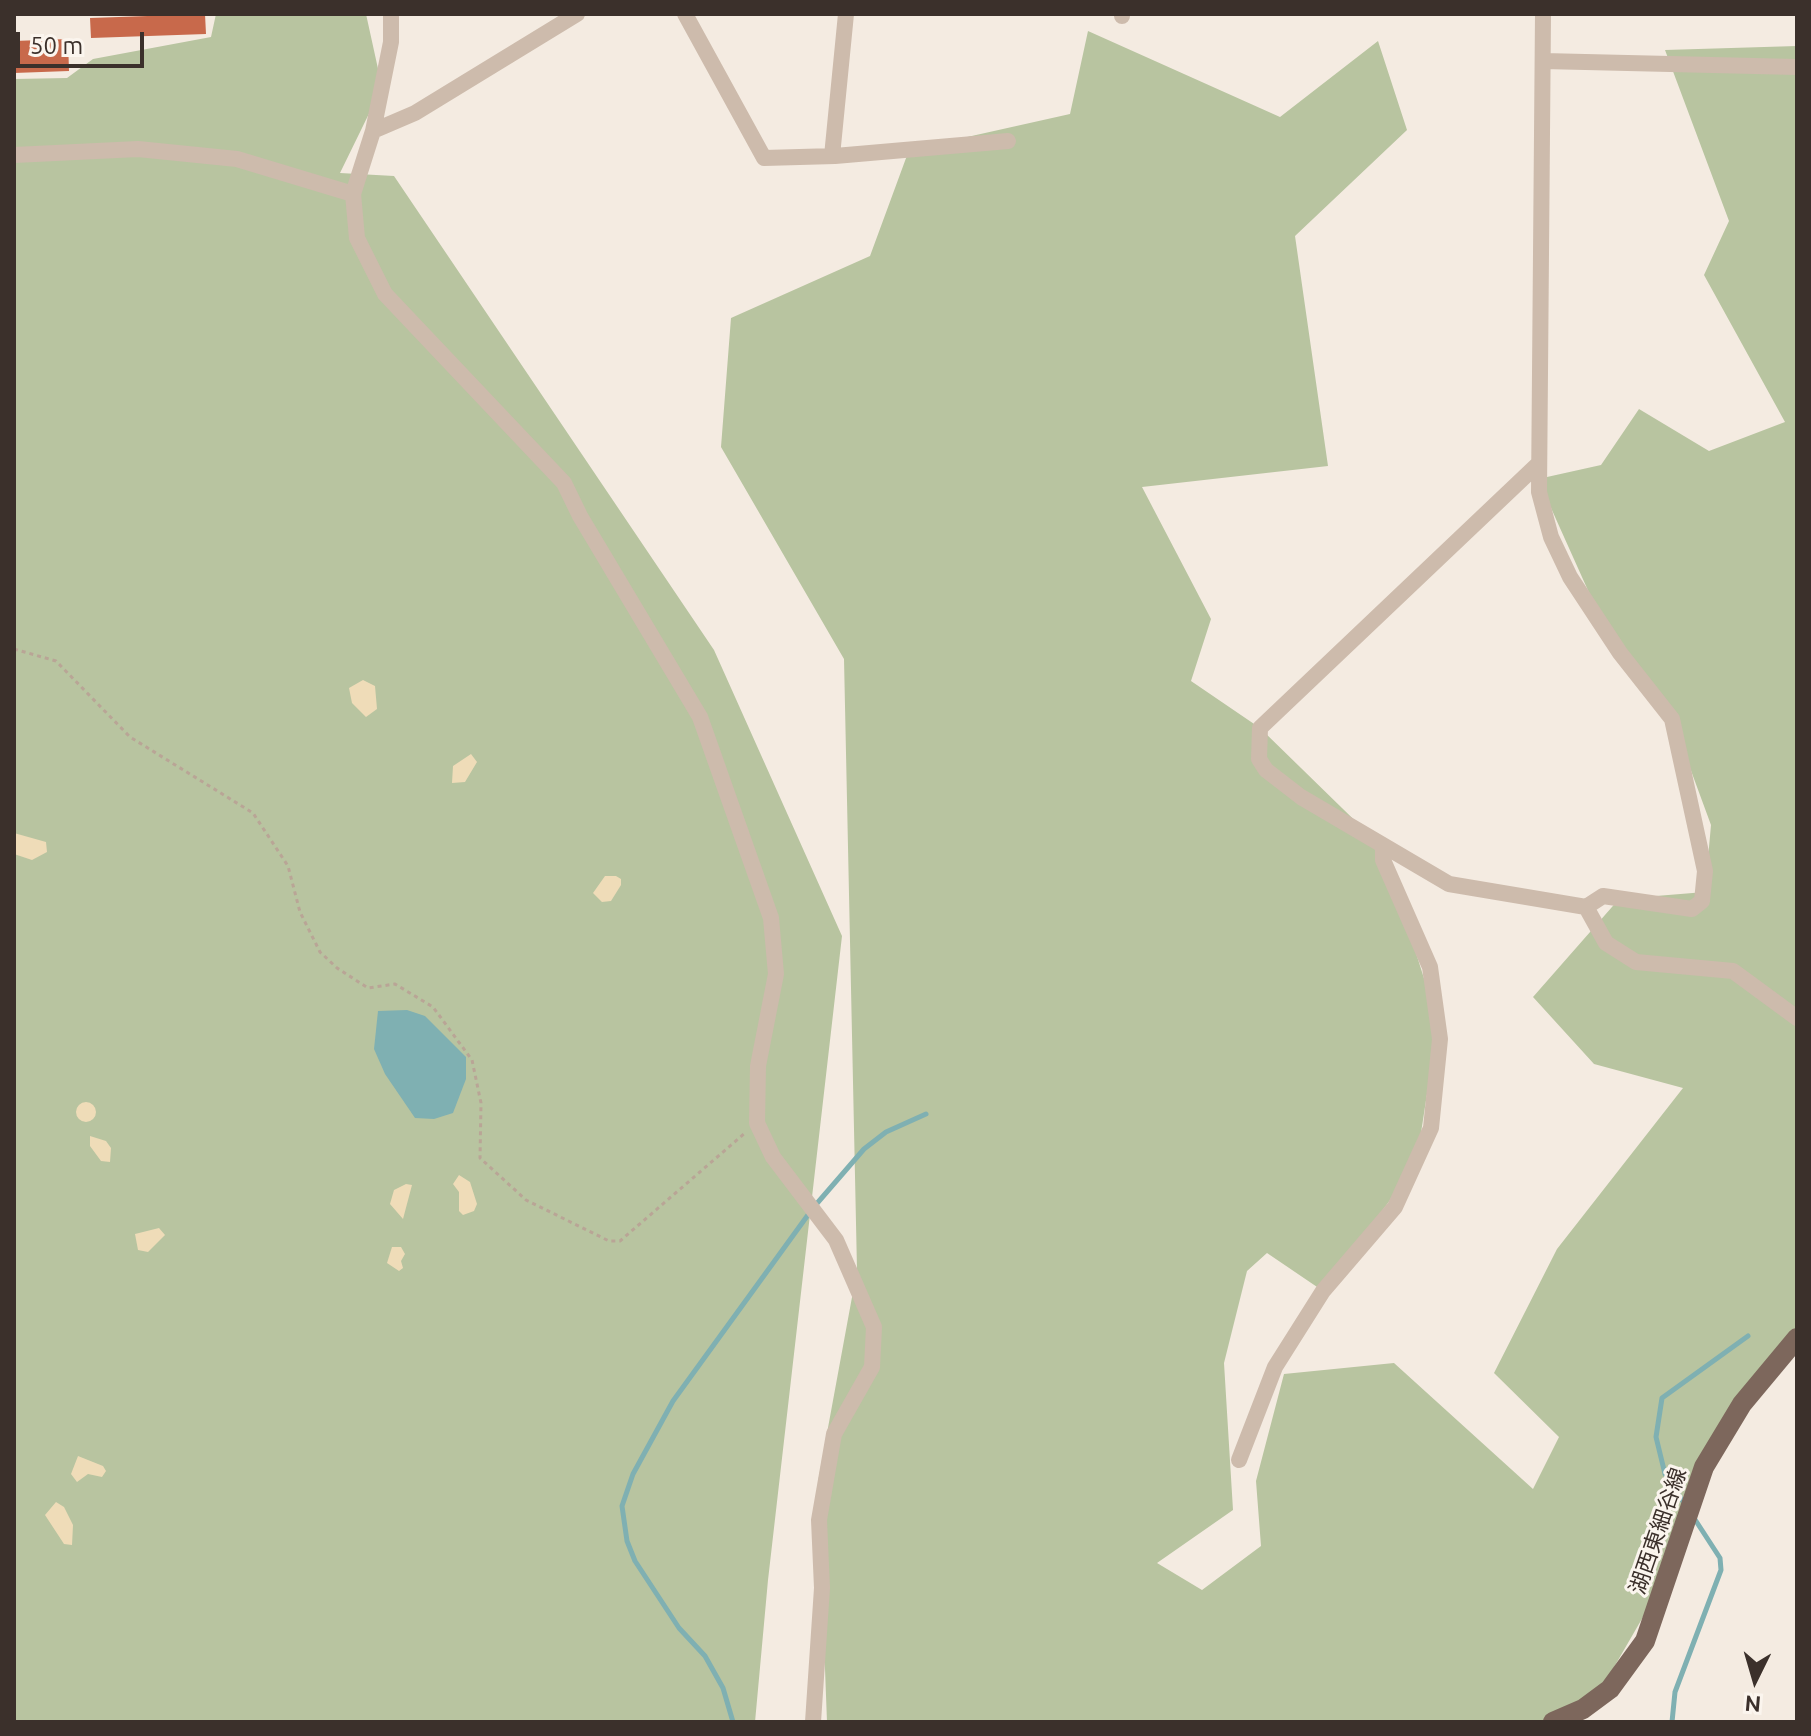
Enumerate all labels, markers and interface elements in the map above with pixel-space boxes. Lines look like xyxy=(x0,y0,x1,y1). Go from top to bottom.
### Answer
scale bar xyxy=(20,16,148,66)
text: 50 m xyxy=(30,32,83,59)
street label: 湖西東細谷線 xyxy=(1624,1464,1692,1598)
north arrow xyxy=(1715,1640,1795,1720)
text: N xyxy=(1744,1691,1762,1718)

